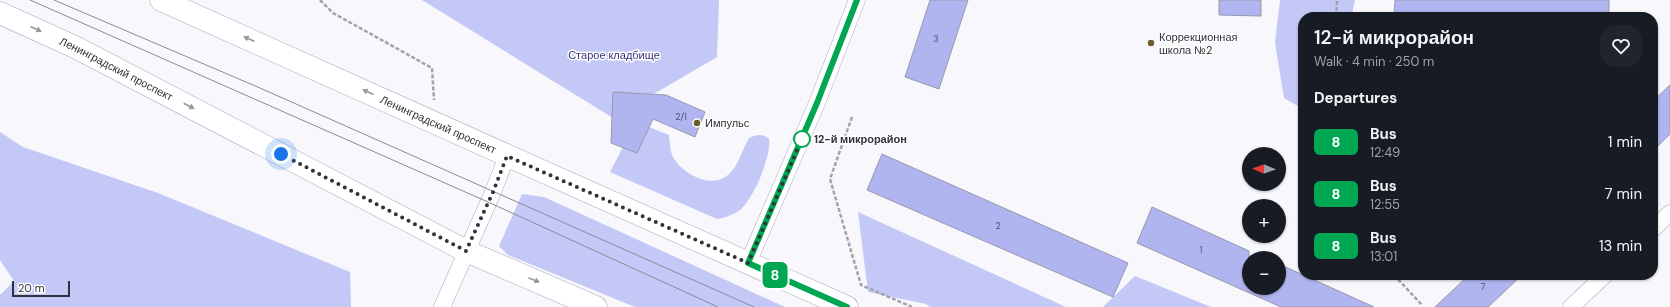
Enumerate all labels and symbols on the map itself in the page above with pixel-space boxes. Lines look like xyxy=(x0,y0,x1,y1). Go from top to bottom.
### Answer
one-way arrow xyxy=(30,26,41,32)
place label: Коррекционная школа №2 xyxy=(1159,30,1238,57)
house number: 3 xyxy=(933,33,939,45)
street label: Ленинградский проспект xyxy=(57,34,175,104)
one-way arrow xyxy=(243,36,255,43)
marker: Коррекционная школа №2 xyxy=(1146,38,1156,48)
park label: Старое кладбище xyxy=(568,48,660,62)
one-way arrow xyxy=(361,89,373,95)
street label: Ленинградский проспект xyxy=(378,92,499,157)
one-way arrow xyxy=(184,103,195,110)
house number: 2/1 xyxy=(675,111,687,123)
place label: Импульс xyxy=(705,116,750,130)
marker: Импульс xyxy=(692,118,702,128)
marker: 12-й микрорайон xyxy=(793,130,811,148)
place label: 12-й микрорайон xyxy=(814,132,907,146)
your location xyxy=(271,144,291,164)
north arrow xyxy=(1242,147,1286,191)
house number: 2 xyxy=(995,220,1001,232)
house number: 1 xyxy=(1200,244,1203,256)
line badge: 8 xyxy=(762,262,788,288)
one-way arrow xyxy=(528,277,540,284)
scale bar xyxy=(12,279,70,298)
house number: 7 xyxy=(1481,281,1486,293)

